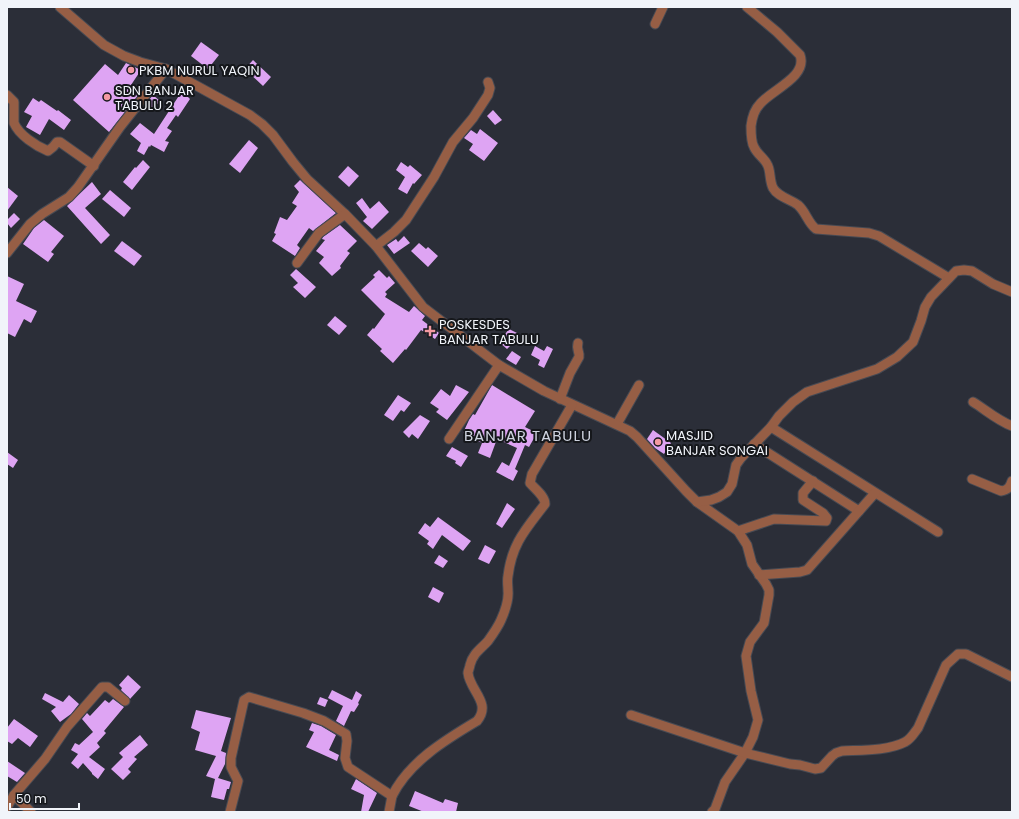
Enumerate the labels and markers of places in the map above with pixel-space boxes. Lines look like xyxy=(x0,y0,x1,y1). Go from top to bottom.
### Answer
place label: PKBM NURUL YAQIN xyxy=(139,61,260,80)
marker: PKBM NURUL YAQIN xyxy=(126,65,136,75)
place label: SDN BANJAR TABULU 2 xyxy=(115,81,194,115)
marker: SDN BANJAR TABULU 2 xyxy=(102,92,112,102)
place label: POSKESDES BANJAR TABULU xyxy=(439,315,539,349)
marker: POSKESDES BANJAR TABULU xyxy=(424,325,436,337)
place label: MASJID BANJAR SONGAI xyxy=(666,426,768,460)
marker: MASJID BANJAR SONGAI xyxy=(653,437,663,447)

